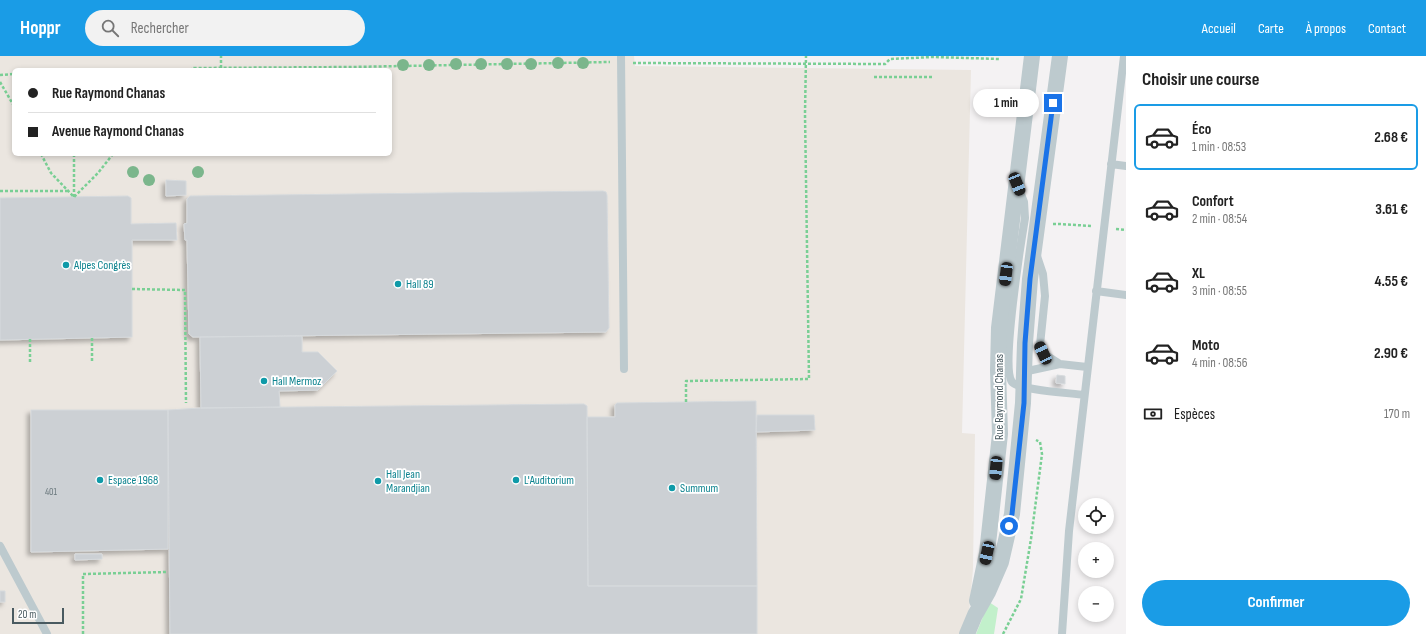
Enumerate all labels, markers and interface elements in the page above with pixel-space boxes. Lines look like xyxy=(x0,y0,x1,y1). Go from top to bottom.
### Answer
search box xyxy=(85,10,365,46)
text: Hoppr xyxy=(20,17,61,40)
icon: search xyxy=(99,17,121,39)
text: Rechercher xyxy=(131,19,189,38)
text: Accueil xyxy=(1202,20,1236,37)
text: Carte xyxy=(1258,20,1284,37)
text: À propos xyxy=(1306,20,1346,37)
text: Contact xyxy=(1368,20,1406,37)
text: Choisir une course xyxy=(1142,69,1259,90)
text: Rue Raymond Chanas xyxy=(52,84,165,103)
callout: 1 min xyxy=(973,89,1039,117)
route end xyxy=(1044,94,1062,112)
text: 1 min xyxy=(994,95,1018,111)
icon: car xyxy=(1144,119,1180,155)
text: Éco xyxy=(1192,120,1211,139)
text: Avenue Raymond Chanas xyxy=(52,122,184,141)
text: 2.68 € xyxy=(1374,128,1408,147)
text: 1 min · 08:53 xyxy=(1192,139,1246,155)
car xyxy=(1007,171,1027,197)
icon: car xyxy=(1144,191,1180,227)
text: Confort xyxy=(1192,192,1234,211)
text: 3.61 € xyxy=(1375,200,1408,219)
text: 2 min · 08:54 xyxy=(1192,211,1247,227)
place label: Alpes Congrès xyxy=(73,258,131,273)
marker: Alpes Congrès xyxy=(61,260,71,270)
car xyxy=(999,261,1013,287)
icon: car xyxy=(1144,263,1180,299)
text: XL xyxy=(1192,264,1205,283)
text: 4.55 € xyxy=(1374,272,1408,291)
place label: Hall 89 xyxy=(406,277,434,292)
marker: Hall 89 xyxy=(393,279,403,289)
text: 3 min · 08:55 xyxy=(1192,283,1247,299)
icon: car xyxy=(1144,335,1180,371)
text: Moto xyxy=(1192,336,1219,355)
car xyxy=(1032,340,1054,366)
text: 2.90 € xyxy=(1374,344,1408,363)
street label: Rue Raymond Chanas xyxy=(992,354,1007,440)
text: 4 min · 08:56 xyxy=(1192,355,1247,371)
place label: Hall Mermoz xyxy=(272,374,322,389)
marker: Hall Mermoz xyxy=(259,376,269,386)
icon: cash xyxy=(1142,403,1164,425)
text: Espèces xyxy=(1174,405,1215,424)
text: 170 m xyxy=(1384,406,1410,422)
car xyxy=(989,456,1003,480)
place label: Hall Jean Marandjian xyxy=(386,467,430,496)
place label: Espace 1968 xyxy=(108,473,158,488)
place label: L'Auditorium xyxy=(524,473,574,488)
marker: Espace 1968 xyxy=(95,475,105,485)
marker: L'Auditorium xyxy=(511,475,521,485)
marker: Hall Jean Marandjian xyxy=(373,476,383,486)
place label: Summum xyxy=(680,481,719,496)
marker: Summum xyxy=(667,483,677,493)
house number: 401 xyxy=(45,486,58,498)
map controls xyxy=(1078,498,1114,622)
button: locate xyxy=(1078,498,1114,534)
route start xyxy=(1000,517,1018,535)
car xyxy=(979,540,995,566)
button: + xyxy=(1078,542,1114,578)
button: Confirmer xyxy=(1142,580,1410,626)
button: − xyxy=(1078,586,1114,622)
scale bar xyxy=(12,606,64,625)
text: 20 m xyxy=(18,608,36,621)

